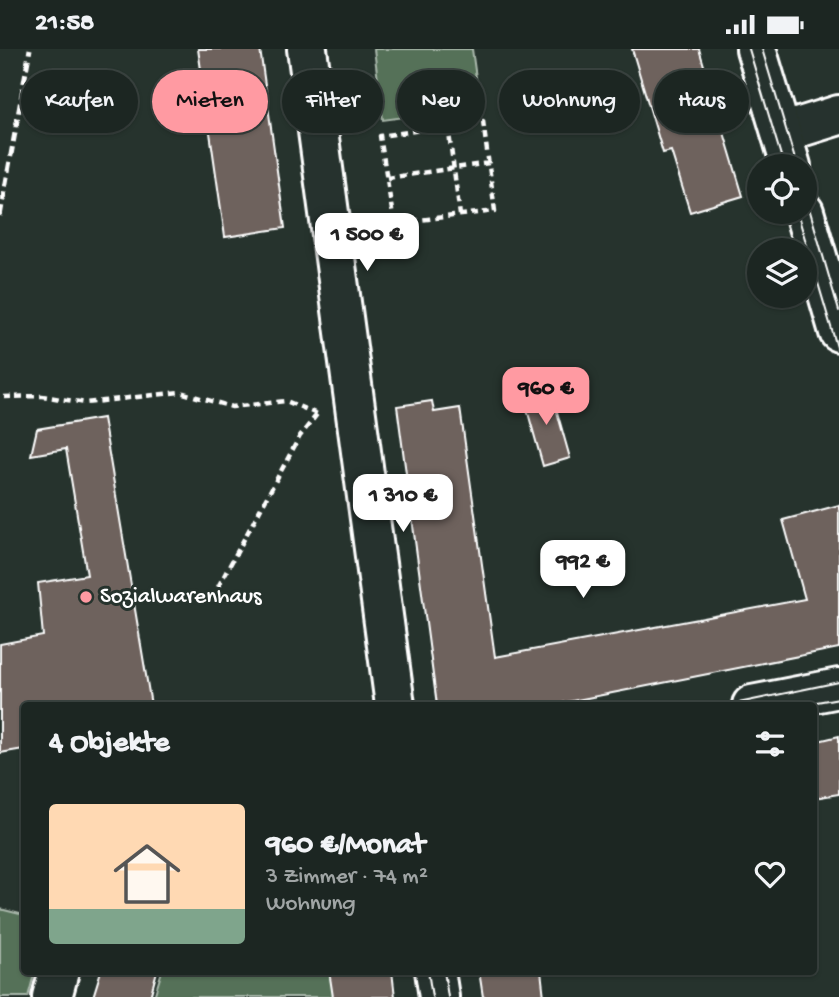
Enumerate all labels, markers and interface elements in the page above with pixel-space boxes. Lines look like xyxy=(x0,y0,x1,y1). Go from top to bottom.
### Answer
text: 21:58 xyxy=(35,9,94,40)
chip: Kaufen xyxy=(21,70,138,133)
chip: Mieten xyxy=(152,70,268,133)
chip: Filter xyxy=(282,70,383,133)
chip: Neu xyxy=(397,70,485,133)
chip: Wohnung xyxy=(499,70,640,133)
chip: Haus xyxy=(654,70,749,133)
map controls xyxy=(747,154,817,308)
button: locate xyxy=(747,154,817,224)
pin: 1 500 € xyxy=(302,213,432,273)
text: 1 500 € xyxy=(331,222,403,249)
button: layers xyxy=(747,238,817,308)
pin: 960 € xyxy=(497,367,595,427)
text: 960 € xyxy=(518,376,574,403)
pin: 1 310 € xyxy=(338,475,468,534)
text: 1 310 € xyxy=(369,483,437,510)
pin: 992 € xyxy=(534,540,632,600)
text: 992 € xyxy=(556,549,610,576)
place label: Sozialwarenhaus xyxy=(100,584,262,611)
marker: Sozialwarenhaus xyxy=(78,589,94,605)
icon: filters xyxy=(751,725,789,763)
text: 4 Objekte xyxy=(49,727,170,762)
text: 960 €/Monat xyxy=(266,829,425,864)
icon: home xyxy=(105,832,189,916)
icon: heart xyxy=(751,855,789,893)
text: 3 Zimmer · 74 m² xyxy=(266,864,428,891)
text: Wohnung xyxy=(266,891,356,918)

